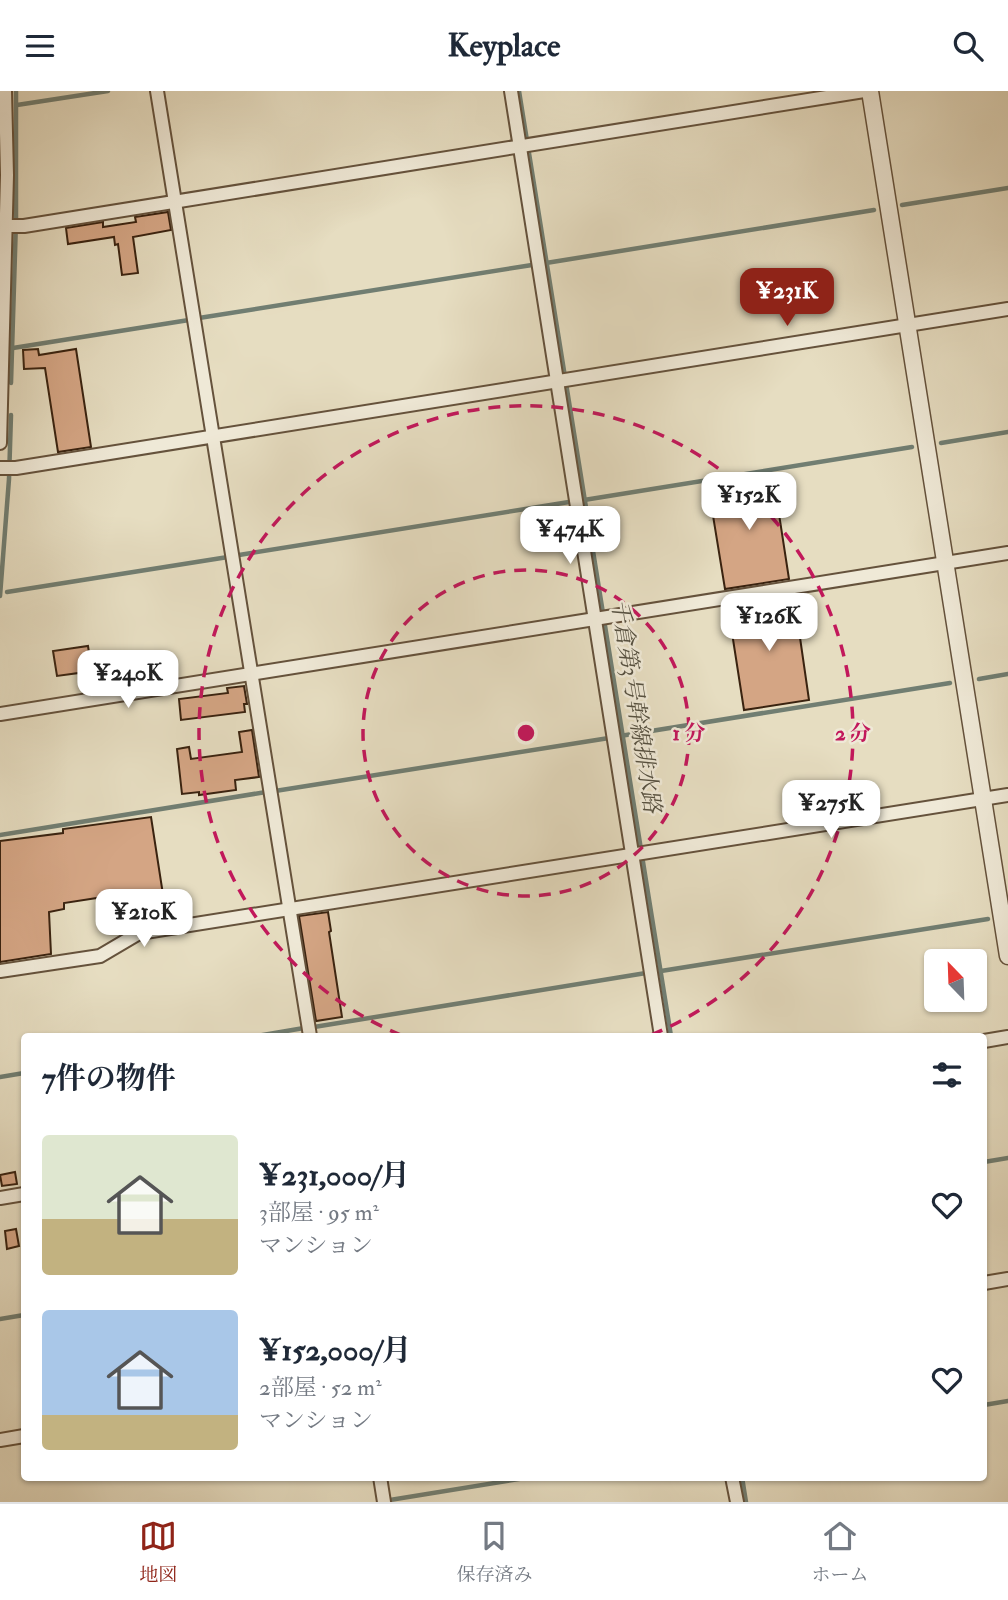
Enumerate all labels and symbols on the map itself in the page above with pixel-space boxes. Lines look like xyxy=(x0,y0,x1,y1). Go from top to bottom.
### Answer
pin: ¥231K xyxy=(738,268,836,328)
pin: ¥152K xyxy=(700,473,798,532)
pin: ¥474K xyxy=(521,507,619,566)
pin: ¥126K xyxy=(720,594,818,653)
water label: 千倉第3号幹線排水路 xyxy=(605,597,668,817)
pin: ¥240K xyxy=(79,651,177,710)
text: 1 分 xyxy=(673,720,705,747)
text: 2 分 xyxy=(835,720,871,747)
centre of rings xyxy=(514,721,538,745)
pin: ¥275K xyxy=(782,781,880,840)
pin: ¥210K xyxy=(95,889,193,949)
north arrow xyxy=(924,949,987,1011)

